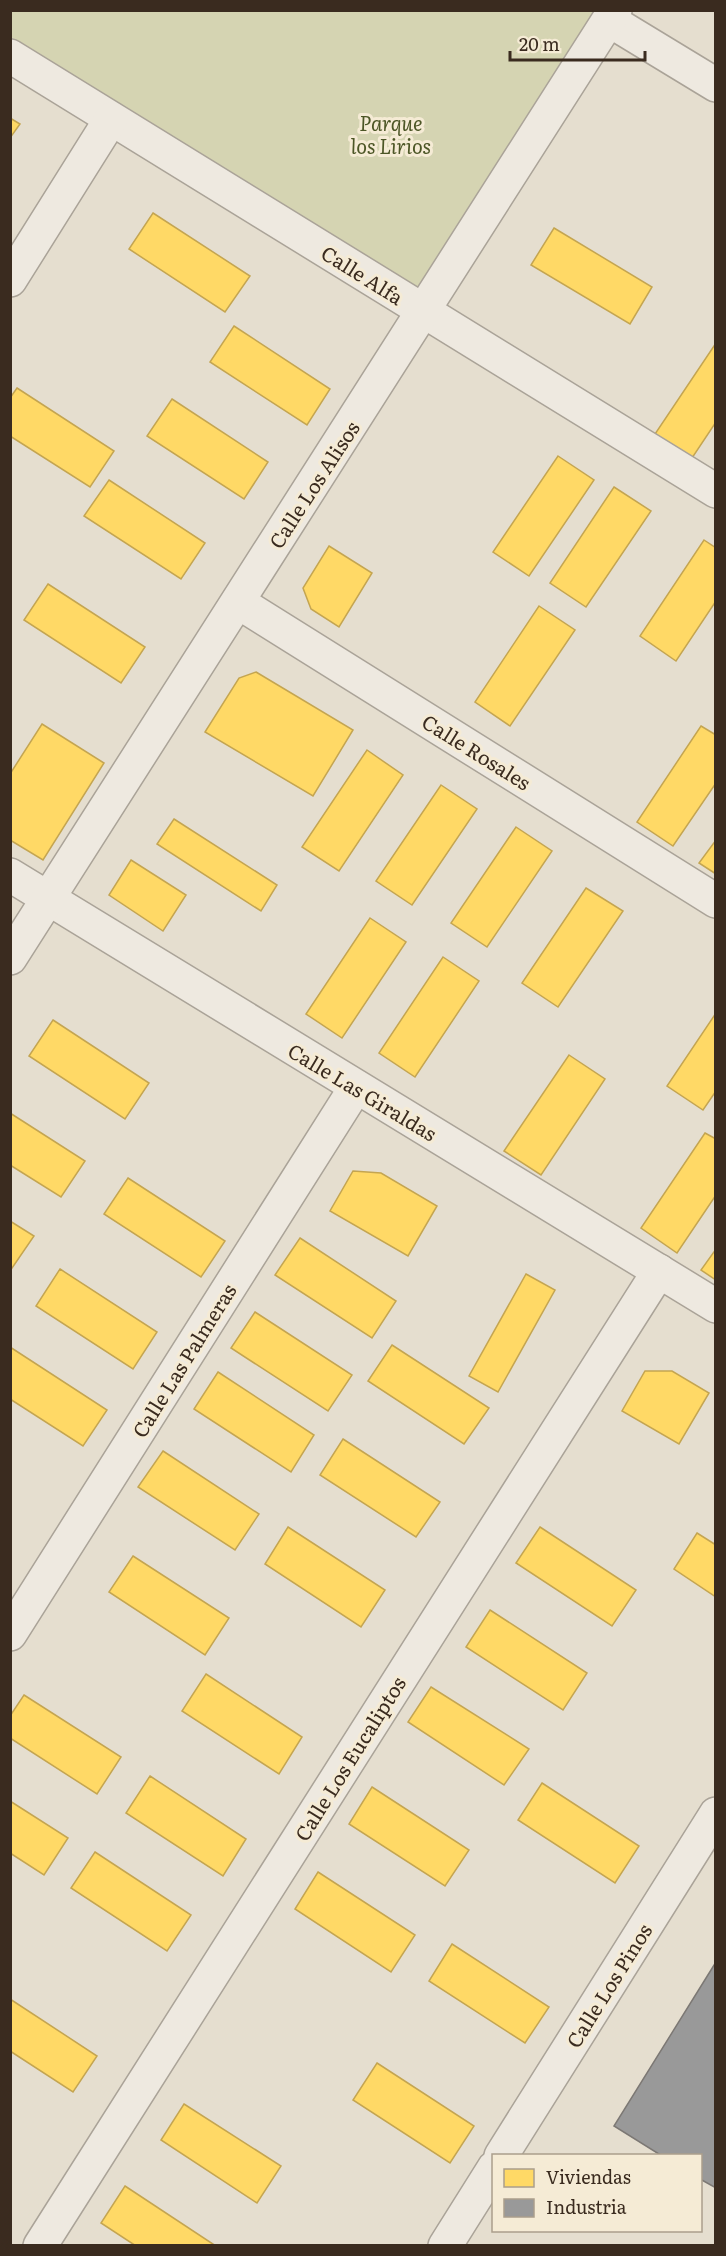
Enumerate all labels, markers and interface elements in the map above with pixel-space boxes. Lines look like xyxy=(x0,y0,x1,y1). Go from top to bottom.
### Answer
scale bar xyxy=(510,24,645,62)
text: 20 m xyxy=(519,30,560,57)
park label: Parque los Lirios xyxy=(351,107,431,160)
street label: Calle Alfa xyxy=(316,237,410,311)
street label: Calle Los Alisos xyxy=(260,414,366,554)
street label: Calle Rosales xyxy=(417,706,537,796)
street label: Calle Las Giraldas xyxy=(283,1035,443,1147)
street label: Calle Las Palmeras xyxy=(124,1277,242,1443)
street label: Calle Los Eucaliptos xyxy=(286,1670,412,1846)
street label: Calle Los Pinos xyxy=(558,1917,658,2053)
legend xyxy=(492,2154,702,2232)
text: Viviendas xyxy=(546,2163,631,2190)
text: Industria xyxy=(546,2193,627,2220)

